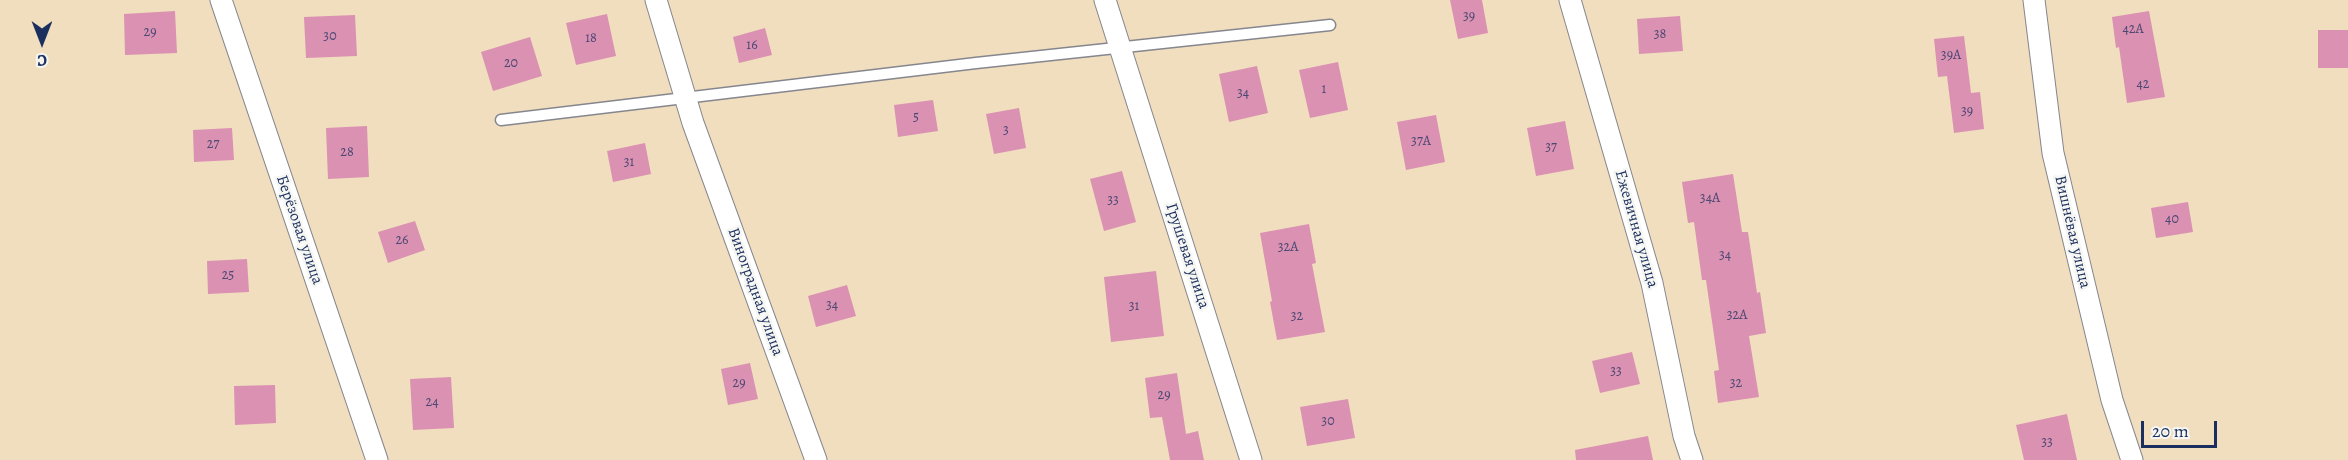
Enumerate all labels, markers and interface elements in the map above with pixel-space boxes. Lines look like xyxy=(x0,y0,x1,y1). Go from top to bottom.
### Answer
house number: 39 xyxy=(1463,9,1475,25)
north arrow xyxy=(12,12,72,72)
house number: 42А xyxy=(2122,22,2144,38)
house number: 29 xyxy=(143,25,157,41)
house number: 38 xyxy=(1654,27,1666,43)
house number: 30 xyxy=(323,29,337,45)
house number: 18 xyxy=(585,31,597,47)
house number: 16 xyxy=(746,38,758,54)
house number: 39А xyxy=(1941,48,1961,64)
text: С xyxy=(37,49,47,71)
house number: 20 xyxy=(504,56,518,72)
house number: 42 xyxy=(2137,77,2149,93)
house number: 1 xyxy=(1322,82,1326,98)
house number: 34 xyxy=(1237,86,1249,102)
house number: 39 xyxy=(1961,104,1973,120)
house number: 5 xyxy=(913,110,919,126)
house number: 3 xyxy=(1003,123,1009,139)
house number: 37А xyxy=(1411,134,1431,150)
house number: 27 xyxy=(207,137,219,153)
house number: 37 xyxy=(1545,140,1557,156)
house number: 28 xyxy=(340,145,354,161)
house number: 31 xyxy=(624,155,634,171)
street label: Ежевичная улица xyxy=(1610,168,1662,290)
street label: Берёзовая улица xyxy=(271,173,327,287)
street label: Вишнёвая улица xyxy=(2050,174,2094,290)
house number: 34А xyxy=(1700,191,1720,207)
house number: 33 xyxy=(1107,193,1119,209)
street label: Грушевая улица xyxy=(1161,201,1213,311)
house number: 40 xyxy=(2165,212,2179,228)
street label: Виноградная улица xyxy=(723,225,787,359)
house number: 26 xyxy=(395,233,409,249)
house number: 32А xyxy=(1278,240,1298,256)
house number: 34 xyxy=(1719,248,1731,264)
house number: 25 xyxy=(222,268,234,284)
house number: 34 xyxy=(826,298,838,314)
house number: 31 xyxy=(1129,299,1139,315)
house number: 32А xyxy=(1727,308,1747,324)
house number: 32 xyxy=(1291,309,1303,325)
house number: 33 xyxy=(1610,364,1622,380)
house number: 29 xyxy=(732,376,746,392)
house number: 32 xyxy=(1730,376,1742,392)
house number: 29 xyxy=(1157,388,1171,404)
house number: 24 xyxy=(426,395,438,411)
scale bar xyxy=(2144,409,2220,447)
house number: 30 xyxy=(1321,414,1335,430)
text: 20 m xyxy=(2152,419,2189,443)
house number: 33 xyxy=(2041,435,2053,451)

